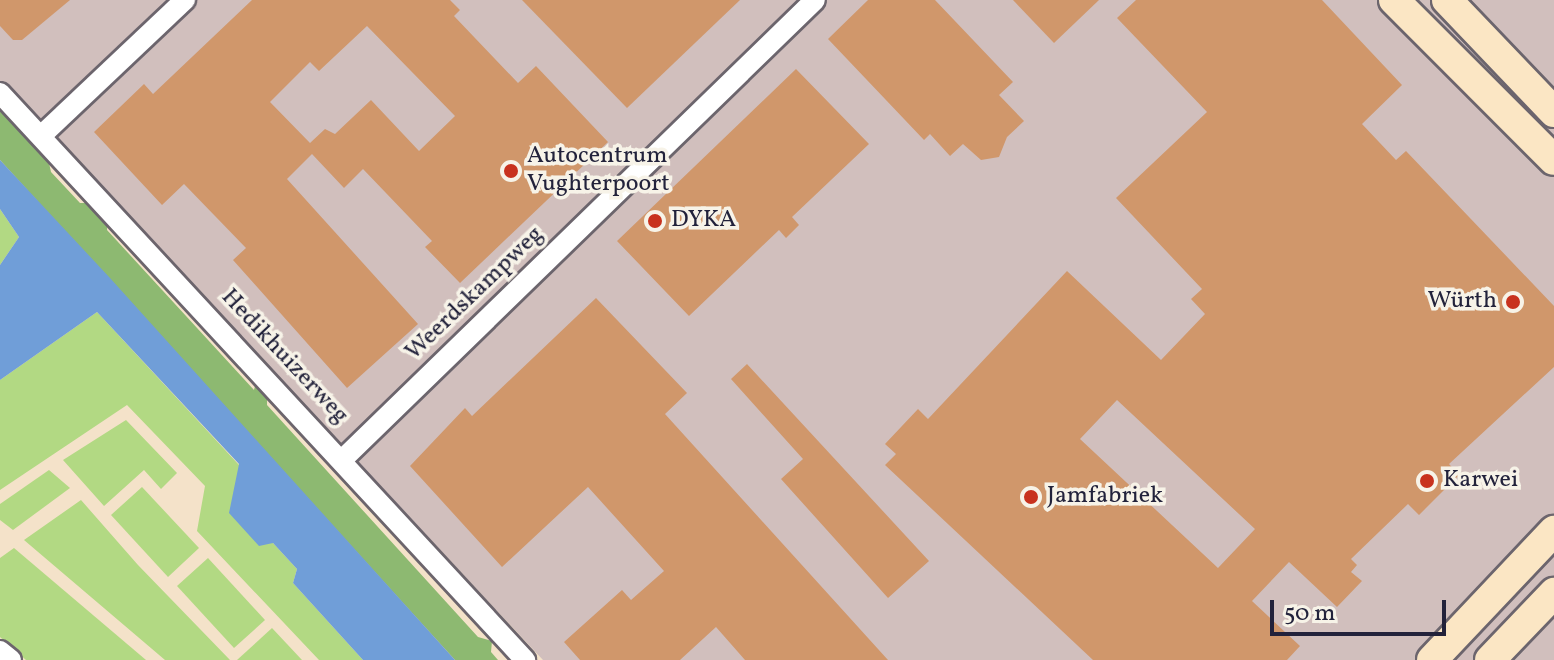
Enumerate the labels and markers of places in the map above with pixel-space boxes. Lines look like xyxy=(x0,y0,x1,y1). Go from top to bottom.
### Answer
place label: Autocentrum Vughterpoort xyxy=(527,143,670,199)
marker: Autocentrum Vughterpoort xyxy=(502,162,520,180)
place label: DYKA xyxy=(671,207,736,235)
marker: DYKA xyxy=(646,212,664,230)
place label: Würth xyxy=(1428,288,1497,316)
marker: Würth xyxy=(1504,293,1522,311)
place label: Karwei xyxy=(1443,467,1518,495)
marker: Karwei xyxy=(1418,472,1436,490)
place label: Jamfabriek xyxy=(1047,483,1163,511)
marker: Jamfabriek xyxy=(1022,488,1040,506)

